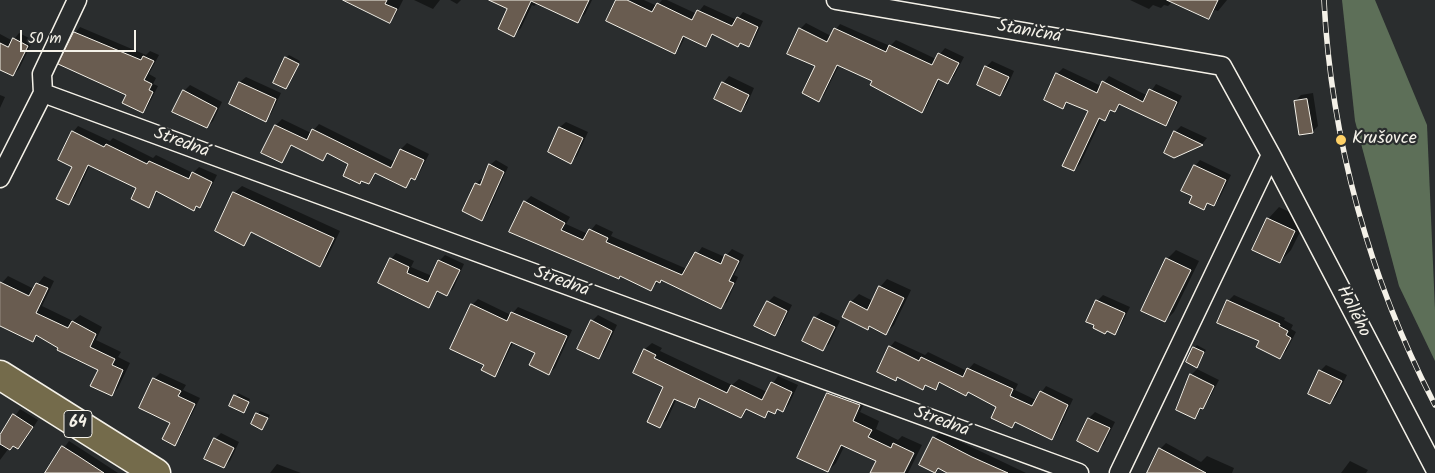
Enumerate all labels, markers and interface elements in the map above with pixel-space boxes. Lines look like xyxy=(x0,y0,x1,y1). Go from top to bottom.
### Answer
street label: Staničná xyxy=(995,17,1063,49)
scale bar xyxy=(22,20,139,52)
text: 50 m xyxy=(28,27,62,51)
street label: Stredná xyxy=(150,124,212,164)
place label: Krušovce xyxy=(1352,129,1417,151)
marker: Krušovce xyxy=(1334,133,1348,147)
street label: Stredná xyxy=(530,263,592,303)
street label: Hollého xyxy=(1330,283,1374,341)
street label: Stredná xyxy=(910,403,972,443)
road number: 64 xyxy=(64,410,92,438)

